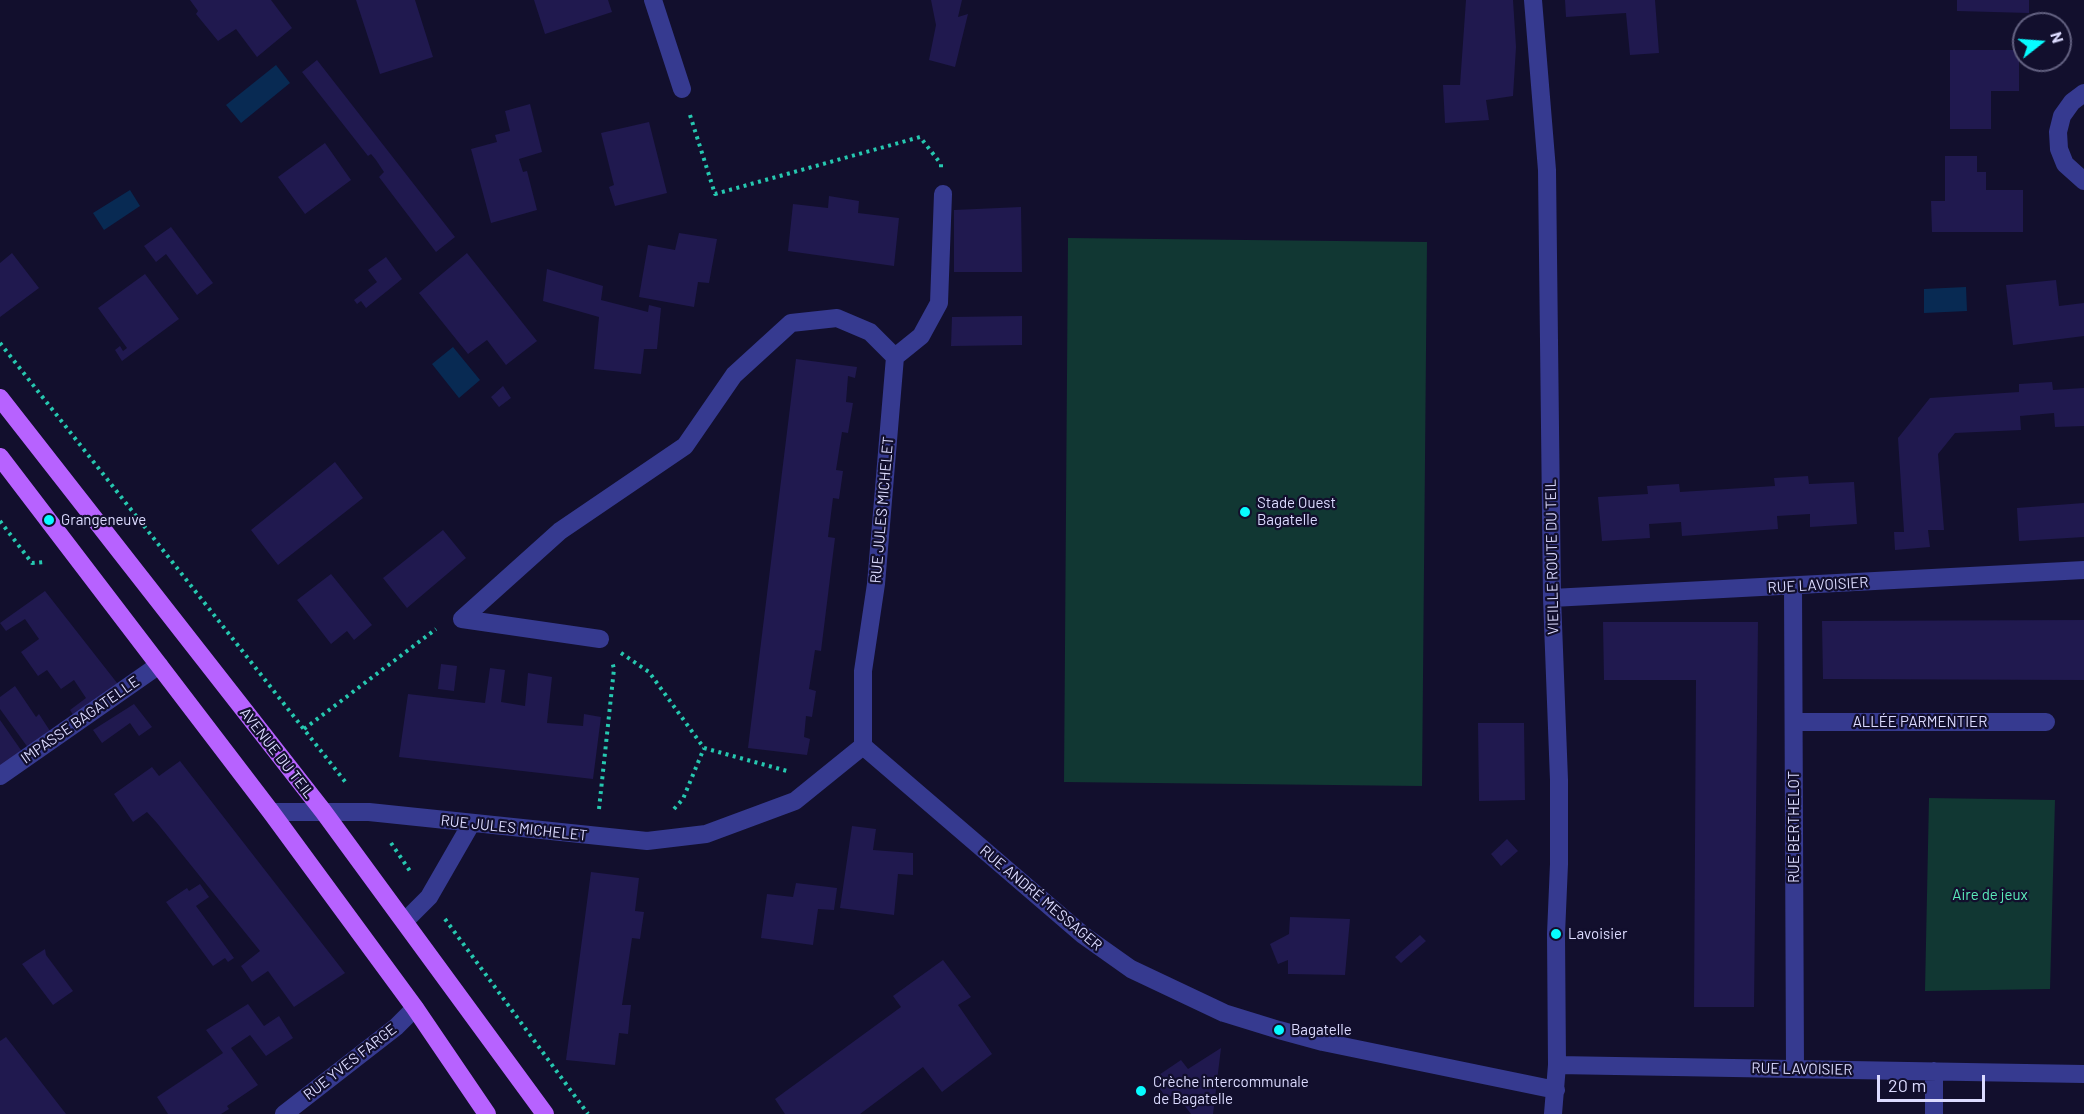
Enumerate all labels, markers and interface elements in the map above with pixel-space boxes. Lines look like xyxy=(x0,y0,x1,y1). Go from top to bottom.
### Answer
north arrow xyxy=(2012,12,2072,72)
text: N xyxy=(2047,29,2068,45)
street label: RUE JULES MICHELET xyxy=(867,436,897,584)
street label: VIEILLE ROUTE DU TEIL xyxy=(1542,479,1562,635)
place label: Stade Ouest Bagatelle xyxy=(1257,494,1336,529)
marker: Stade Ouest Bagatelle xyxy=(1238,505,1252,519)
place label: Grangeneuve xyxy=(61,511,146,529)
marker: Grangeneuve xyxy=(42,513,56,527)
street label: RUE LAVOISIER xyxy=(1767,573,1869,597)
street label: IMPASSE BAGATELLE xyxy=(17,672,143,768)
street label: AVENUE DU TEIL xyxy=(236,704,318,802)
street label: ALLÉE PARMENTIER xyxy=(1853,713,1987,731)
street label: RUE BERTHELOT xyxy=(1785,771,1803,883)
street label: RUE JULES MICHELET xyxy=(440,811,588,845)
street label: RUE ANDRÉ MESSAGER xyxy=(976,842,1106,954)
park label: Aire de jeux xyxy=(1952,886,2028,904)
place label: Lavoisier xyxy=(1568,925,1627,943)
marker: Lavoisier xyxy=(1549,927,1563,941)
street label: RUE YVES FARGE xyxy=(300,1020,400,1104)
place label: Bagatelle xyxy=(1291,1021,1352,1039)
marker: Bagatelle xyxy=(1272,1023,1286,1037)
street label: RUE LAVOISIER xyxy=(1751,1059,1853,1079)
scale bar xyxy=(1880,1063,1988,1101)
place label: Crèche intercommunale de Bagatelle xyxy=(1153,1073,1309,1108)
text: 20 m xyxy=(1888,1074,1926,1096)
marker: Crèche intercommunale de Bagatelle xyxy=(1134,1084,1148,1098)

